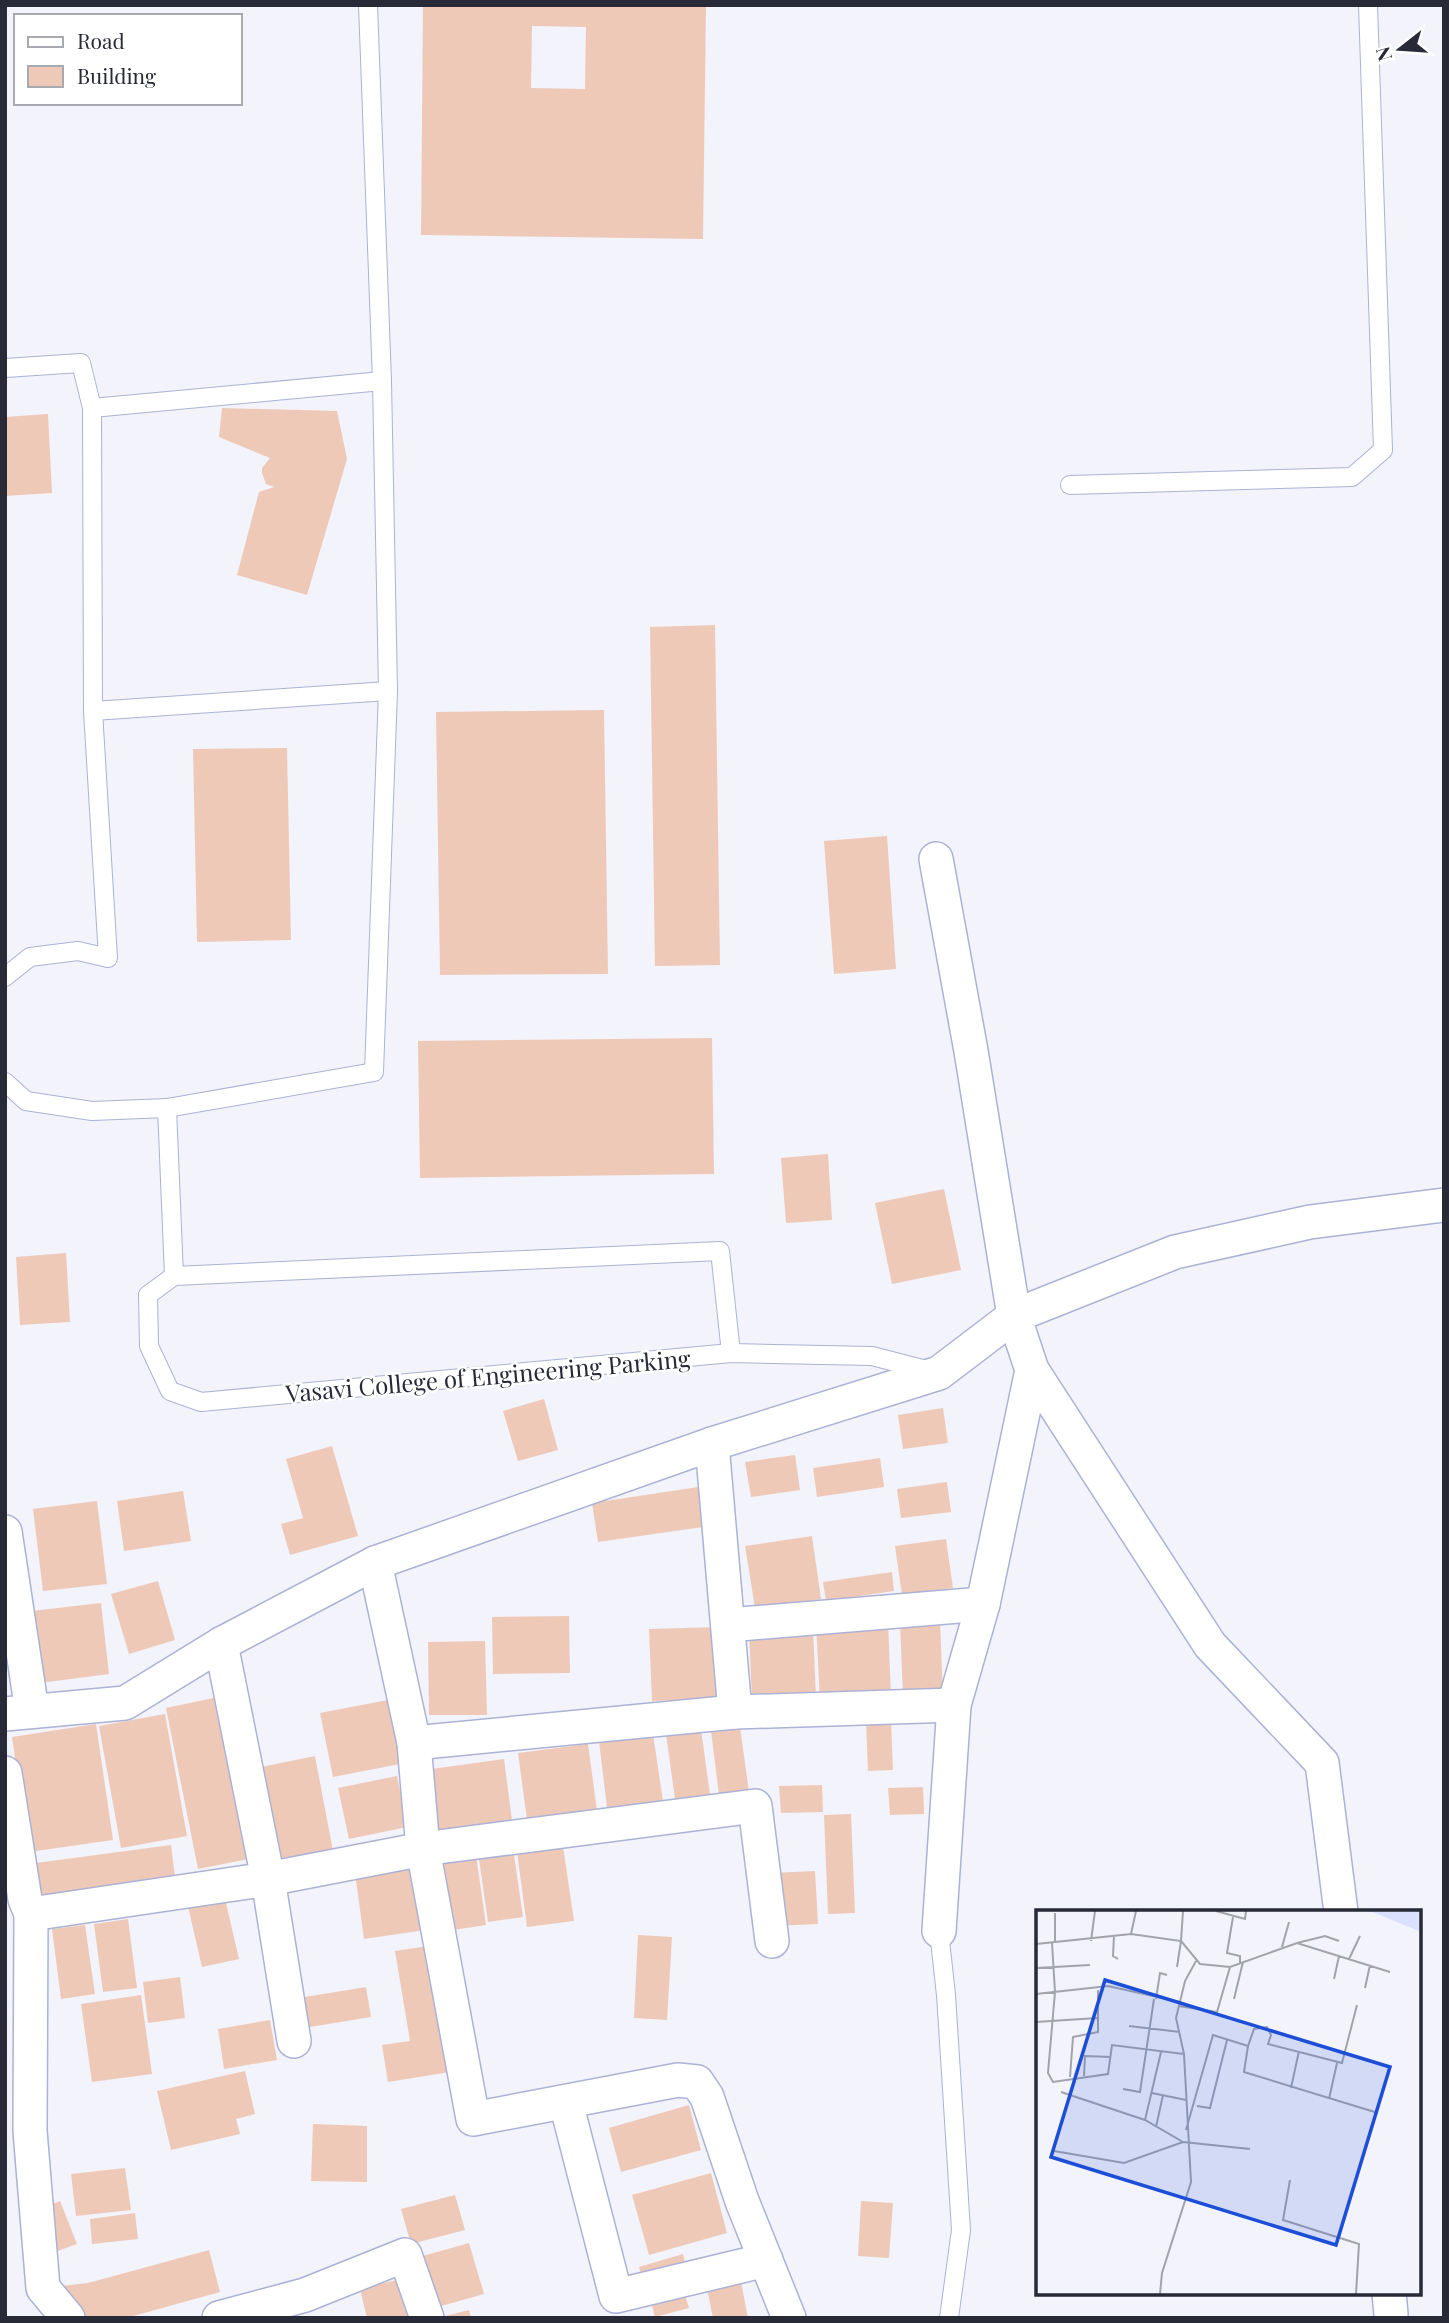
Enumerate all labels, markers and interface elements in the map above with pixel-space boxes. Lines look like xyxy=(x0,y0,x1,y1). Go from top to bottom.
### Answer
legend xyxy=(14,14,242,105)
north arrow xyxy=(1365,14,1435,84)
text: Road xyxy=(77,26,125,54)
text: N xyxy=(1368,44,1397,65)
text: Building xyxy=(77,61,156,89)
street label: Vasavi College of Engineering Parking xyxy=(283,1341,692,1409)
inset map xyxy=(1036,1910,1421,2295)

